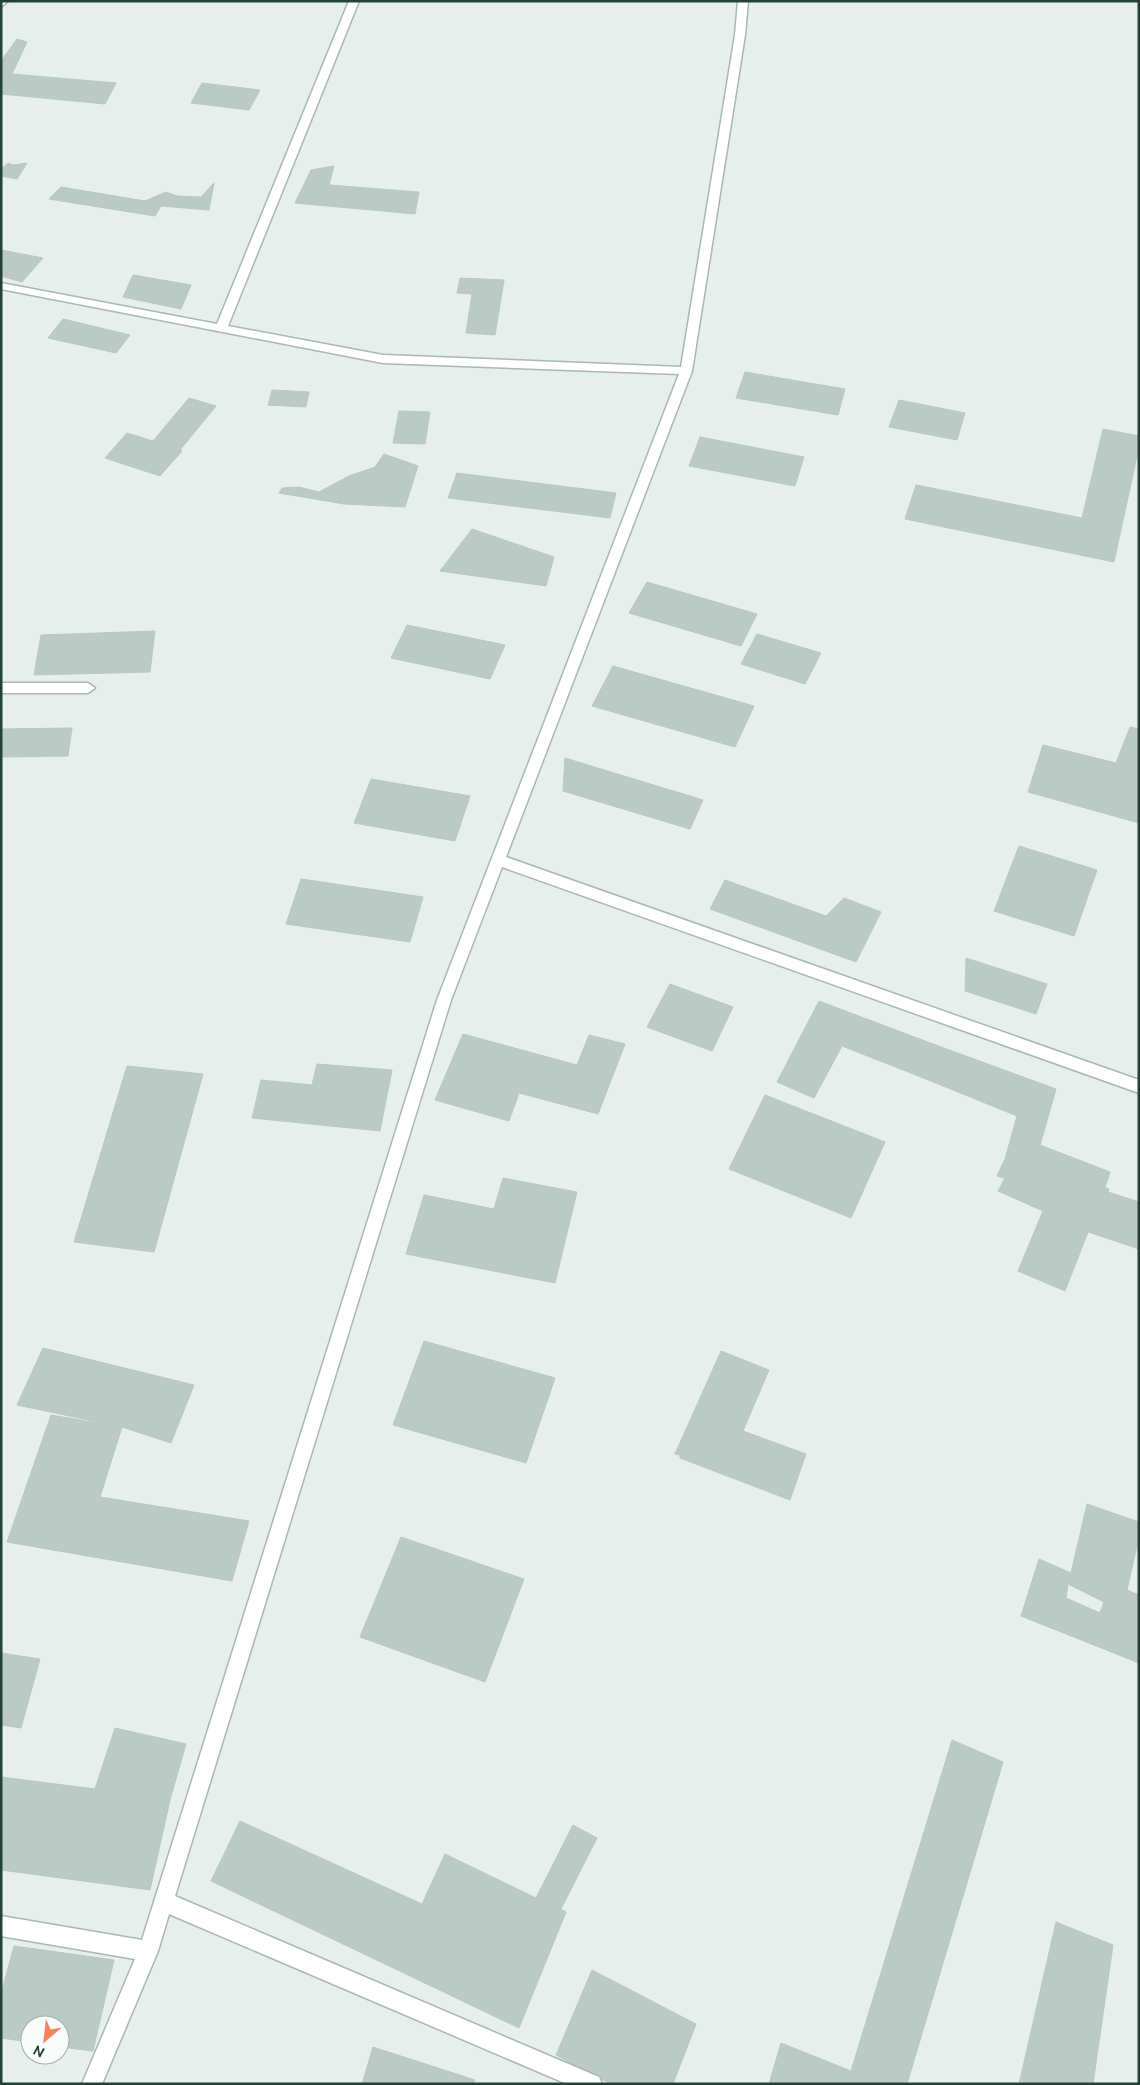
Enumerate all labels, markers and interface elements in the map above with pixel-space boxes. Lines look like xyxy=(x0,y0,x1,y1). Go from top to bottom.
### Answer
north arrow xyxy=(20,2015,70,2065)
text: N xyxy=(31,2042,47,2061)

